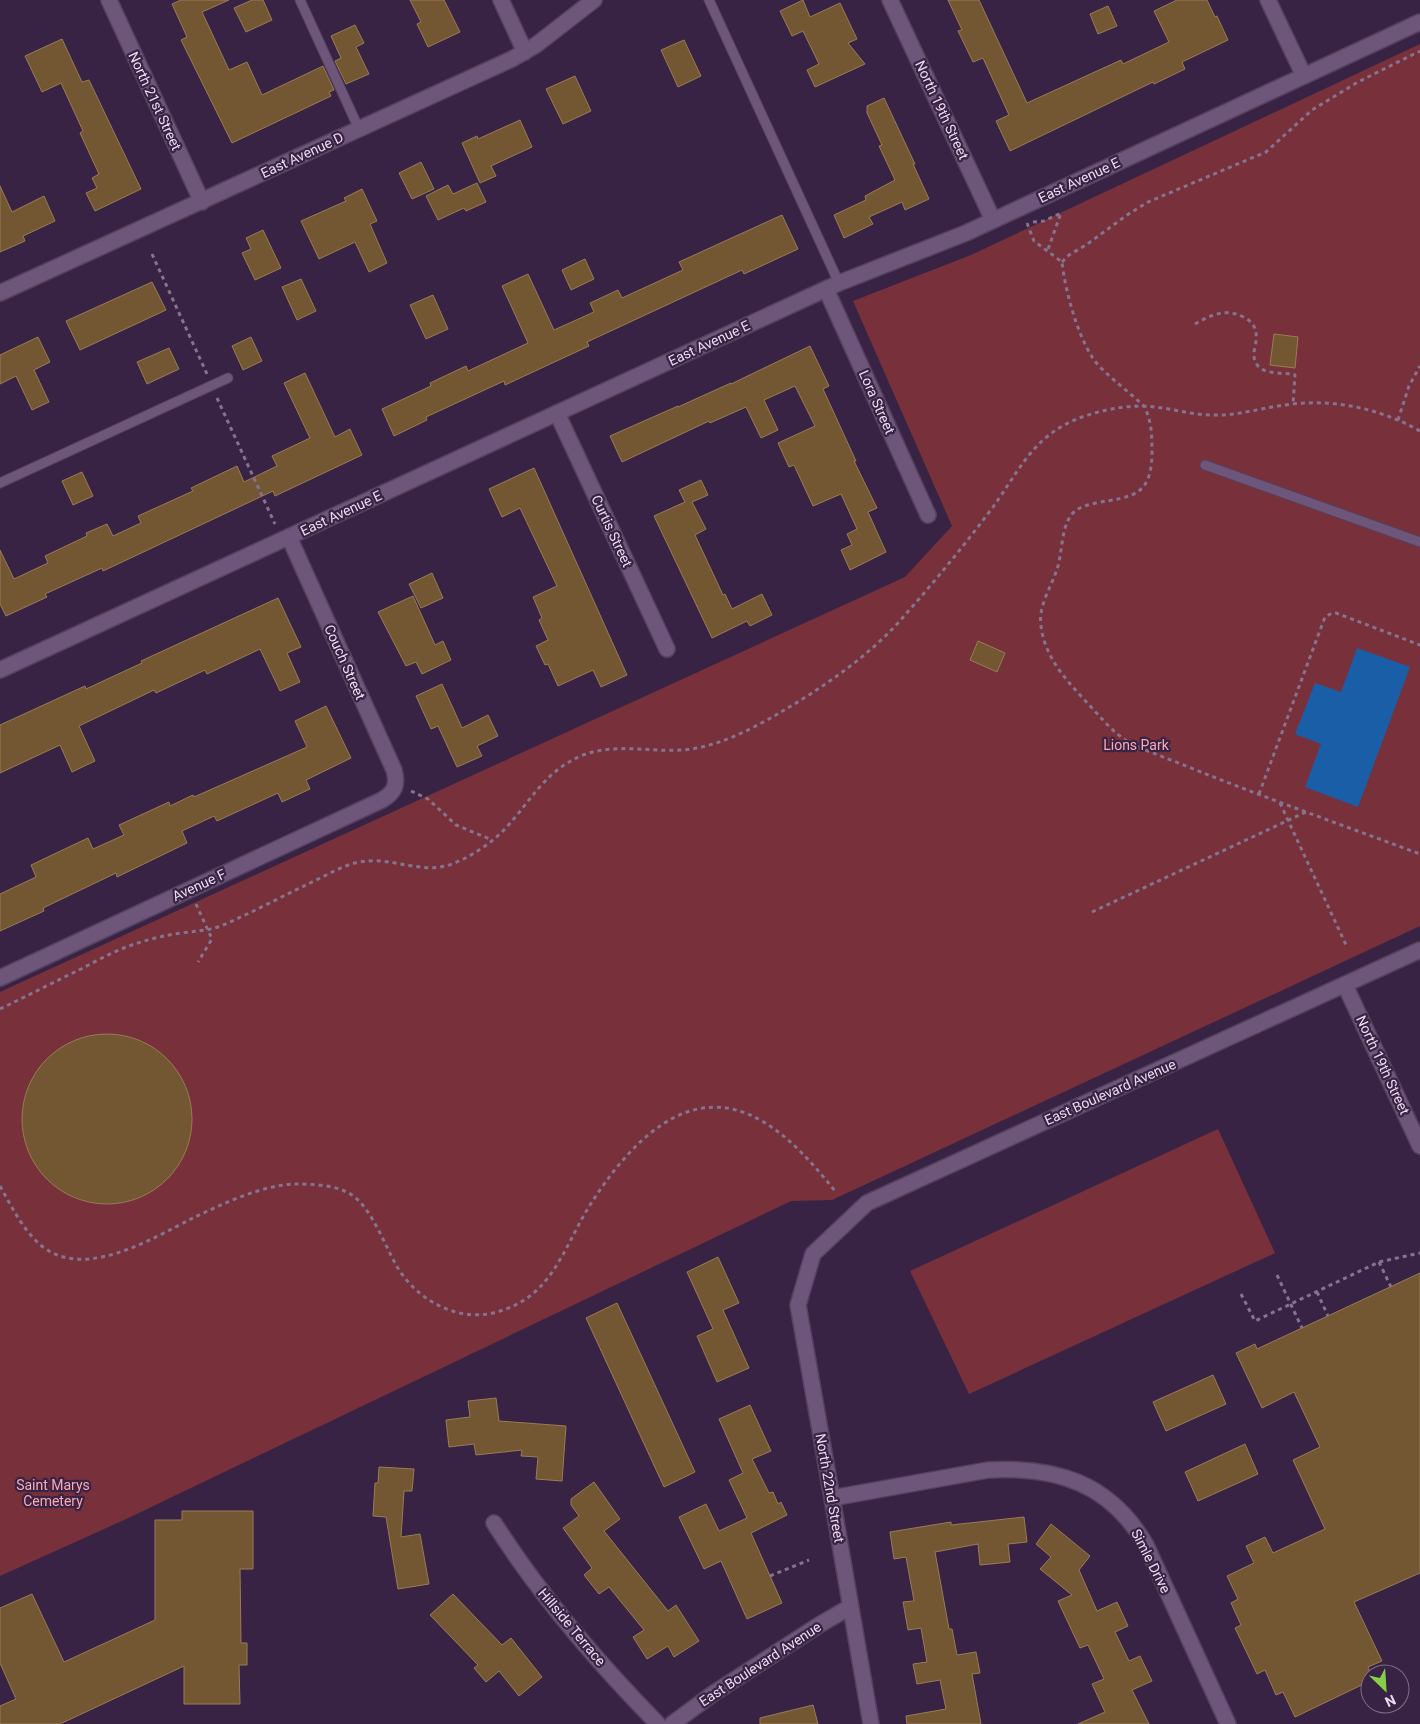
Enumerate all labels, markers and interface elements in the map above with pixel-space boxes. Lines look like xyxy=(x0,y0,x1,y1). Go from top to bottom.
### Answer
street label: North 21st Street xyxy=(125,49,185,153)
street label: North 19th Street xyxy=(912,58,972,162)
street label: East Avenue D xyxy=(258,129,346,181)
street label: East Avenue E xyxy=(1036,154,1122,206)
street label: East Avenue E xyxy=(666,317,752,369)
street label: Lora Street xyxy=(856,368,898,437)
street label: East Avenue E xyxy=(298,487,384,539)
street label: Curtis Street xyxy=(588,492,636,570)
street label: Couch Street xyxy=(321,622,369,702)
park label: Lions Park xyxy=(1103,737,1170,753)
street label: Avenue F xyxy=(170,866,228,904)
street label: North 19th Street xyxy=(1353,1013,1413,1117)
street label: East Boulevard Avenue xyxy=(1042,1056,1178,1128)
street label: North 22nd Street xyxy=(813,1432,848,1544)
park label: Saint Marys Cemetery xyxy=(16,1477,90,1509)
street label: Simle Drive xyxy=(1128,1526,1174,1596)
street label: Hillside Terrace xyxy=(535,1585,609,1669)
street label: East Boulevard Avenue xyxy=(696,1619,824,1709)
north arrow xyxy=(1360,1664,1410,1714)
text: N xyxy=(1383,1691,1398,1710)

